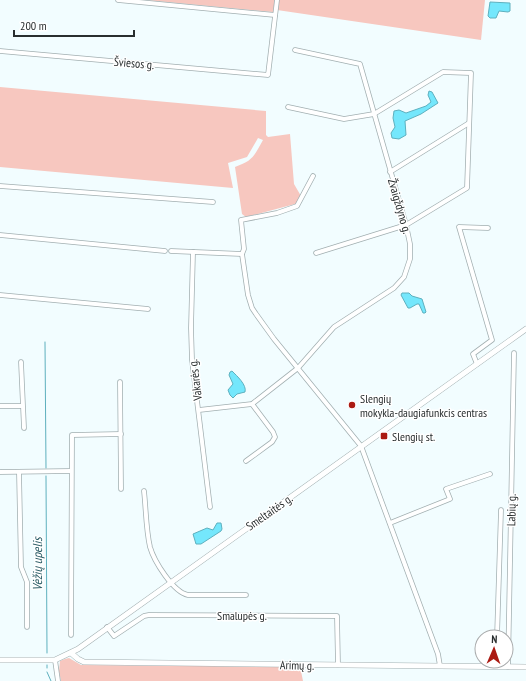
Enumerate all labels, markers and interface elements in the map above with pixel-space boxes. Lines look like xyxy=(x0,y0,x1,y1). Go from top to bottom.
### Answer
scale bar xyxy=(14,12,134,38)
text: 200 m xyxy=(20,18,47,33)
street label: Šviesos g. xyxy=(113,54,155,72)
street label: Žvaigždyno g. xyxy=(385,177,415,235)
street label: Vakarės g. xyxy=(185,358,205,402)
place label: Slengių mokykla-daugiafunkcis centras xyxy=(360,391,487,420)
marker: Slengių mokykla-daugiafunkcis centras xyxy=(347,400,357,410)
place label: Slengių st. xyxy=(392,429,435,444)
marker: Slengių st. xyxy=(379,431,389,441)
street label: Smeltaitės g. xyxy=(243,491,295,533)
street label: Labių g. xyxy=(503,494,519,526)
water label: Vėžių upelis xyxy=(29,536,46,591)
street label: Smalupės g. xyxy=(217,608,267,623)
north arrow xyxy=(474,629,514,669)
text: N xyxy=(491,632,498,646)
street label: Arimų g. xyxy=(280,657,314,673)

